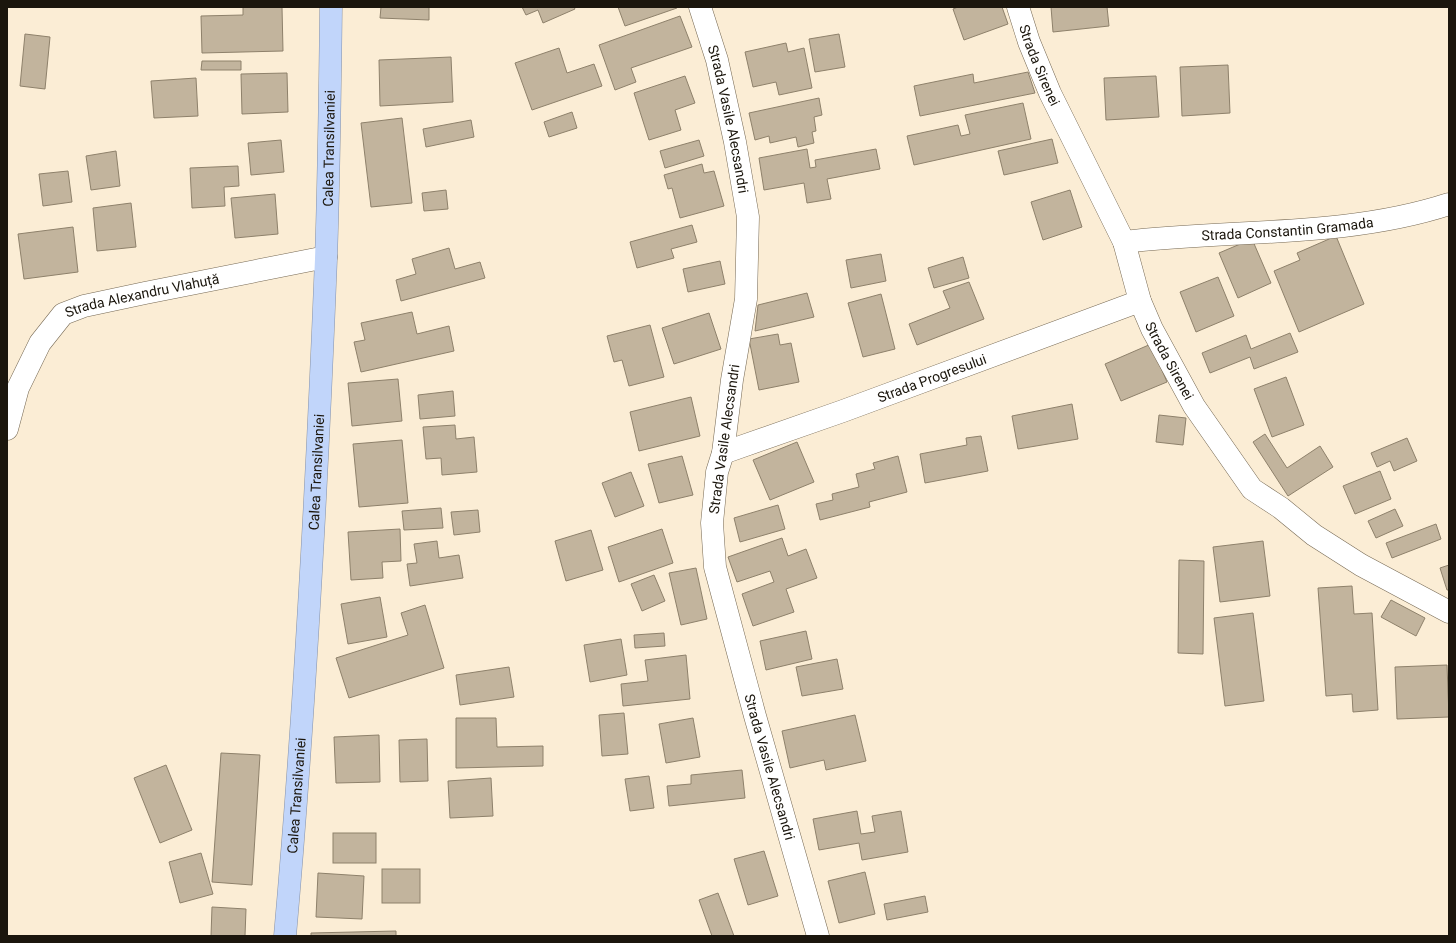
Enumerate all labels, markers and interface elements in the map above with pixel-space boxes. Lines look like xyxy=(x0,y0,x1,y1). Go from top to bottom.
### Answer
street label: Strada Sirenei xyxy=(1016,23,1063,109)
street label: Strada Vasile Alecsandri xyxy=(705,43,752,195)
street label: Calea Transilvaniei xyxy=(320,90,338,207)
street label: Strada Constantin Gramada xyxy=(1201,214,1375,244)
street label: Strada Alexandru Vlahuță xyxy=(63,270,221,321)
street label: Strada Sirenei xyxy=(1142,319,1197,403)
street label: Strada Progresului xyxy=(875,351,989,406)
street label: Strada Vasile Alecsandri xyxy=(706,363,742,515)
street label: Calea Transilvaniei xyxy=(305,414,327,531)
street label: Strada Vasile Alecsandri xyxy=(741,692,798,842)
street label: Calea Transilvaniei xyxy=(284,737,309,854)

